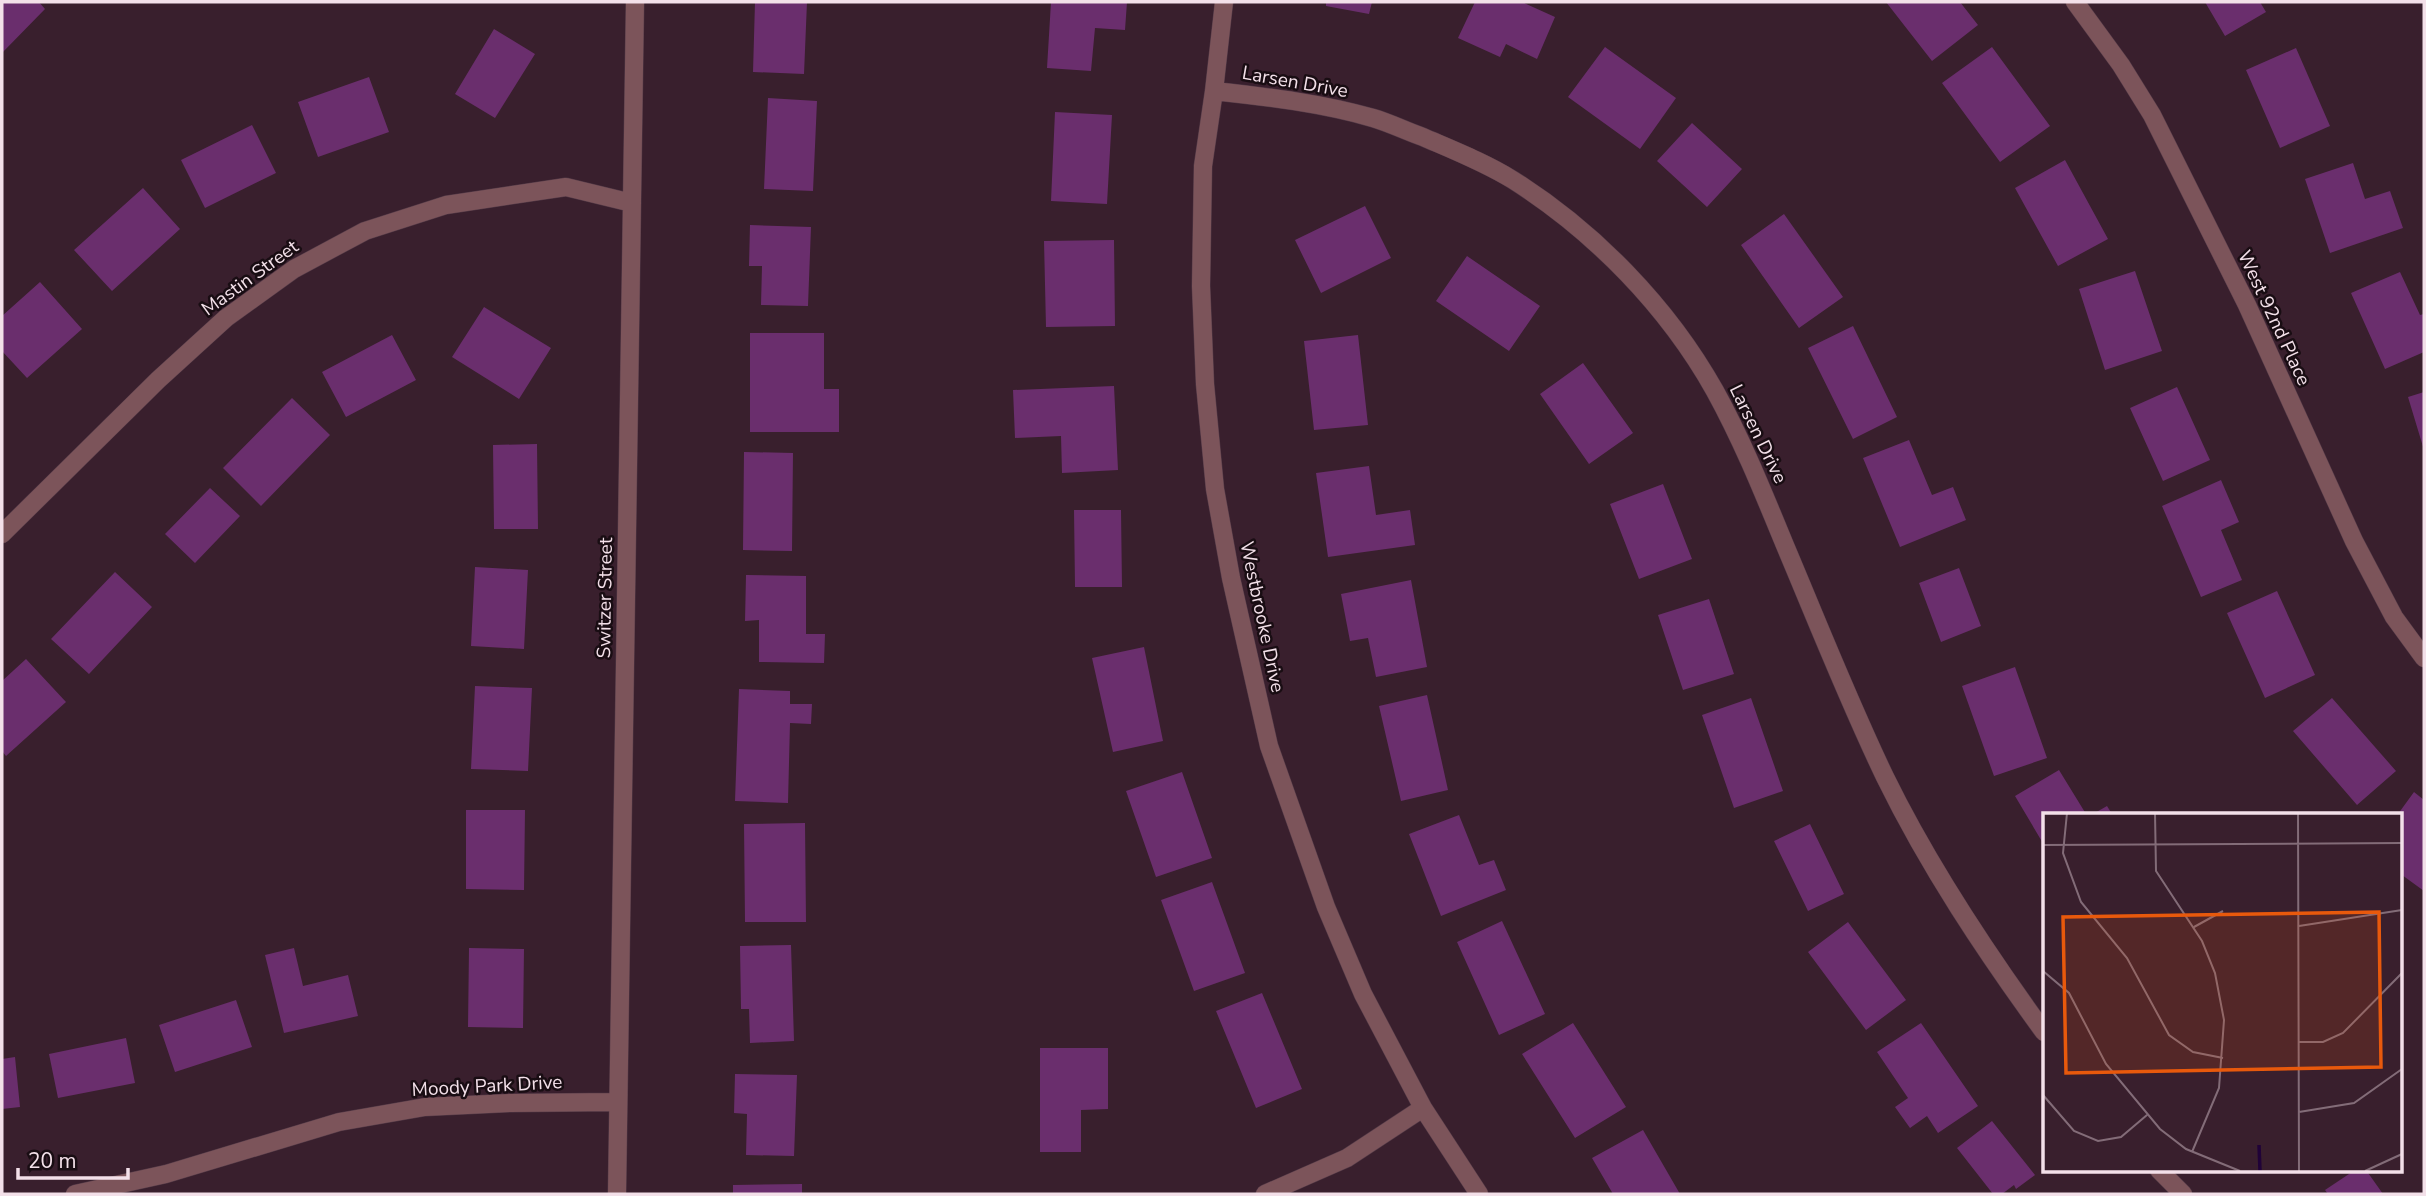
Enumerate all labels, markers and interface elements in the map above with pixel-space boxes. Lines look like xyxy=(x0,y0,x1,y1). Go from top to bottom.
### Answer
street label: Larsen Drive xyxy=(1240,60,1350,104)
street label: Mastin Street xyxy=(196,234,304,322)
street label: West 92nd Place xyxy=(2231,246,2317,390)
street label: Larsen Drive xyxy=(1723,380,1793,488)
street label: Switzer Street xyxy=(591,537,619,659)
street label: Westbrooke Drive xyxy=(1233,539,1291,695)
inset map xyxy=(2043,813,2402,1172)
street label: Moody Park Drive xyxy=(411,1069,563,1103)
scale bar xyxy=(18,1136,128,1180)
text: 20 m xyxy=(28,1147,77,1175)

